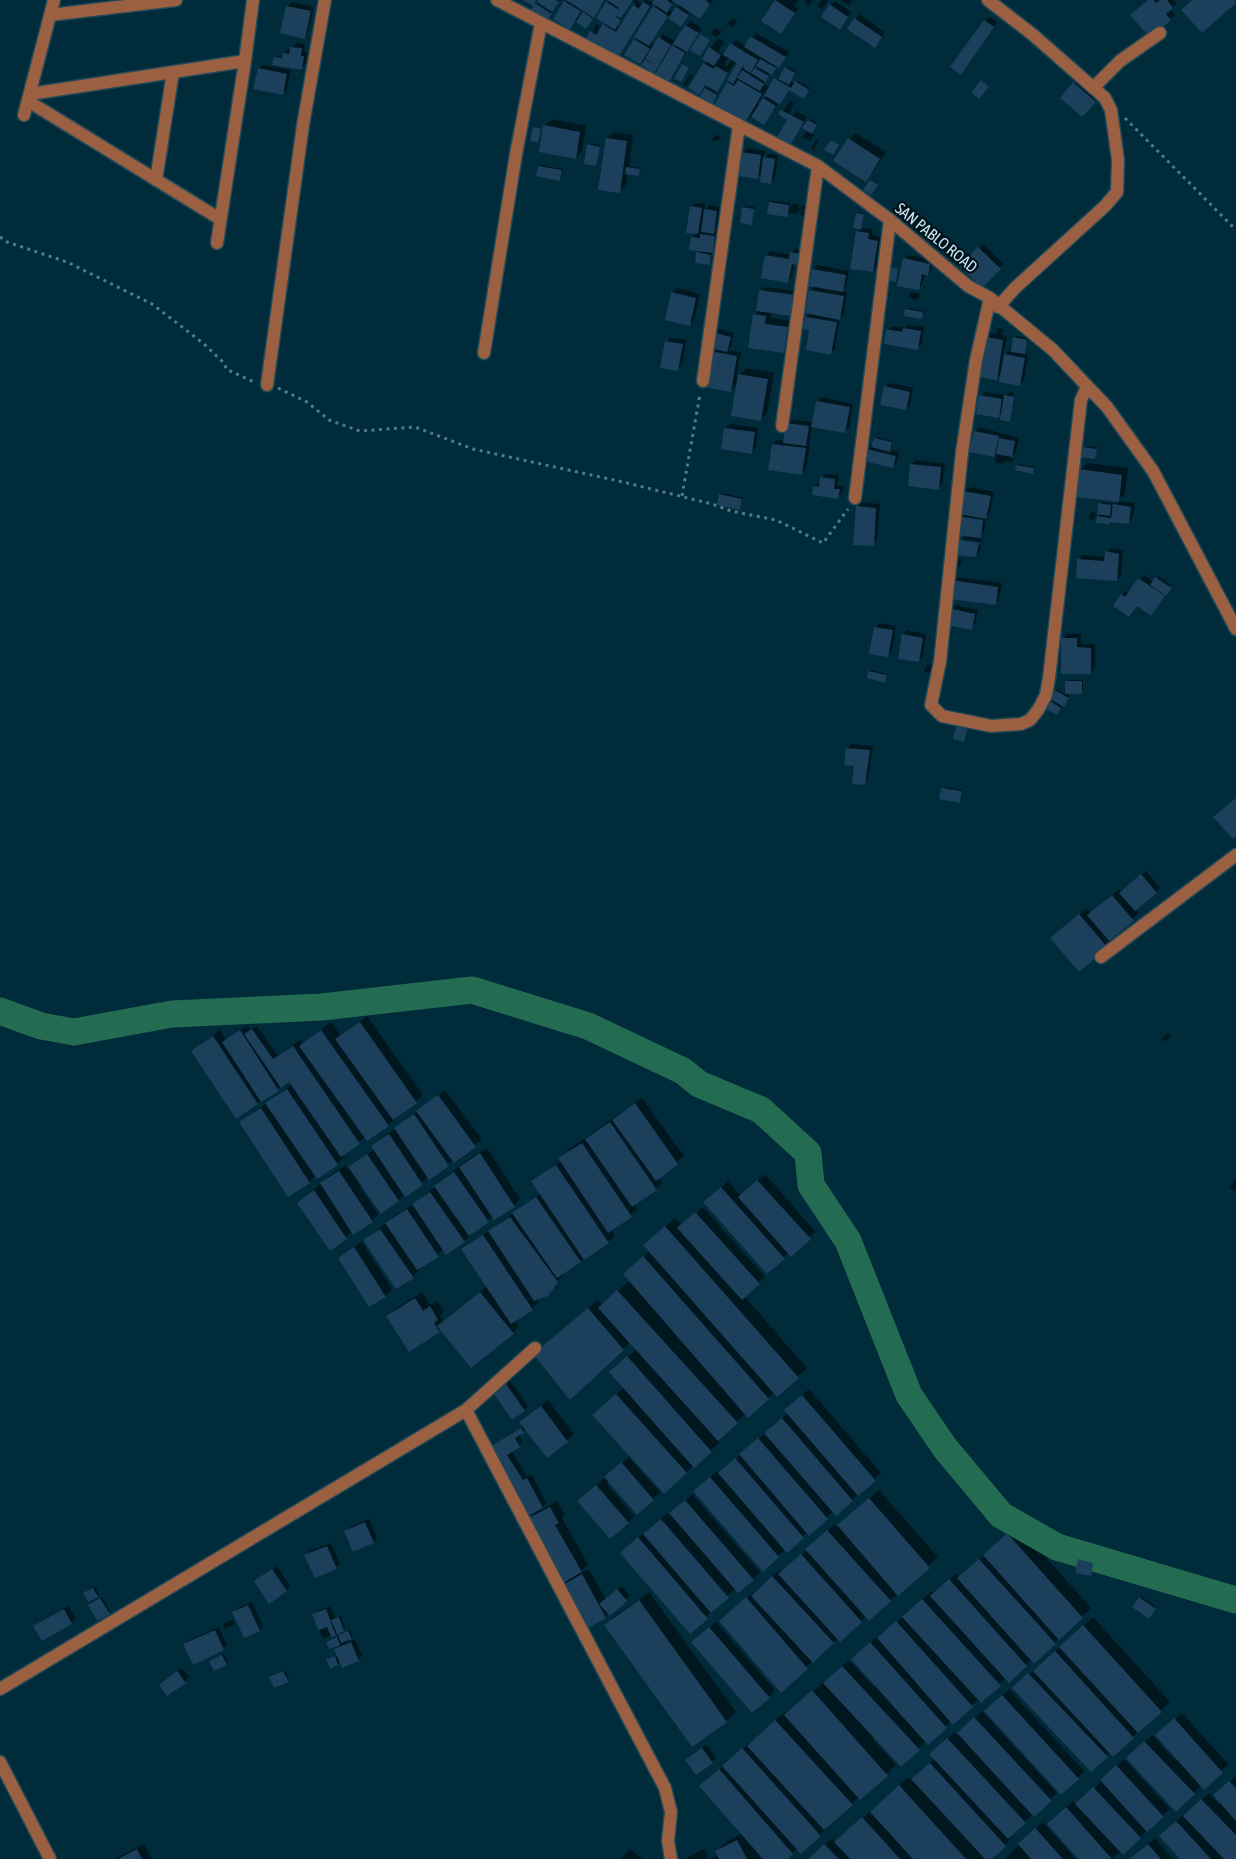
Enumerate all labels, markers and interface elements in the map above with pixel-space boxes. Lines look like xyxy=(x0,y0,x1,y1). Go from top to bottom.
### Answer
street label: SAN PABLO ROAD xyxy=(891,199,981,277)

